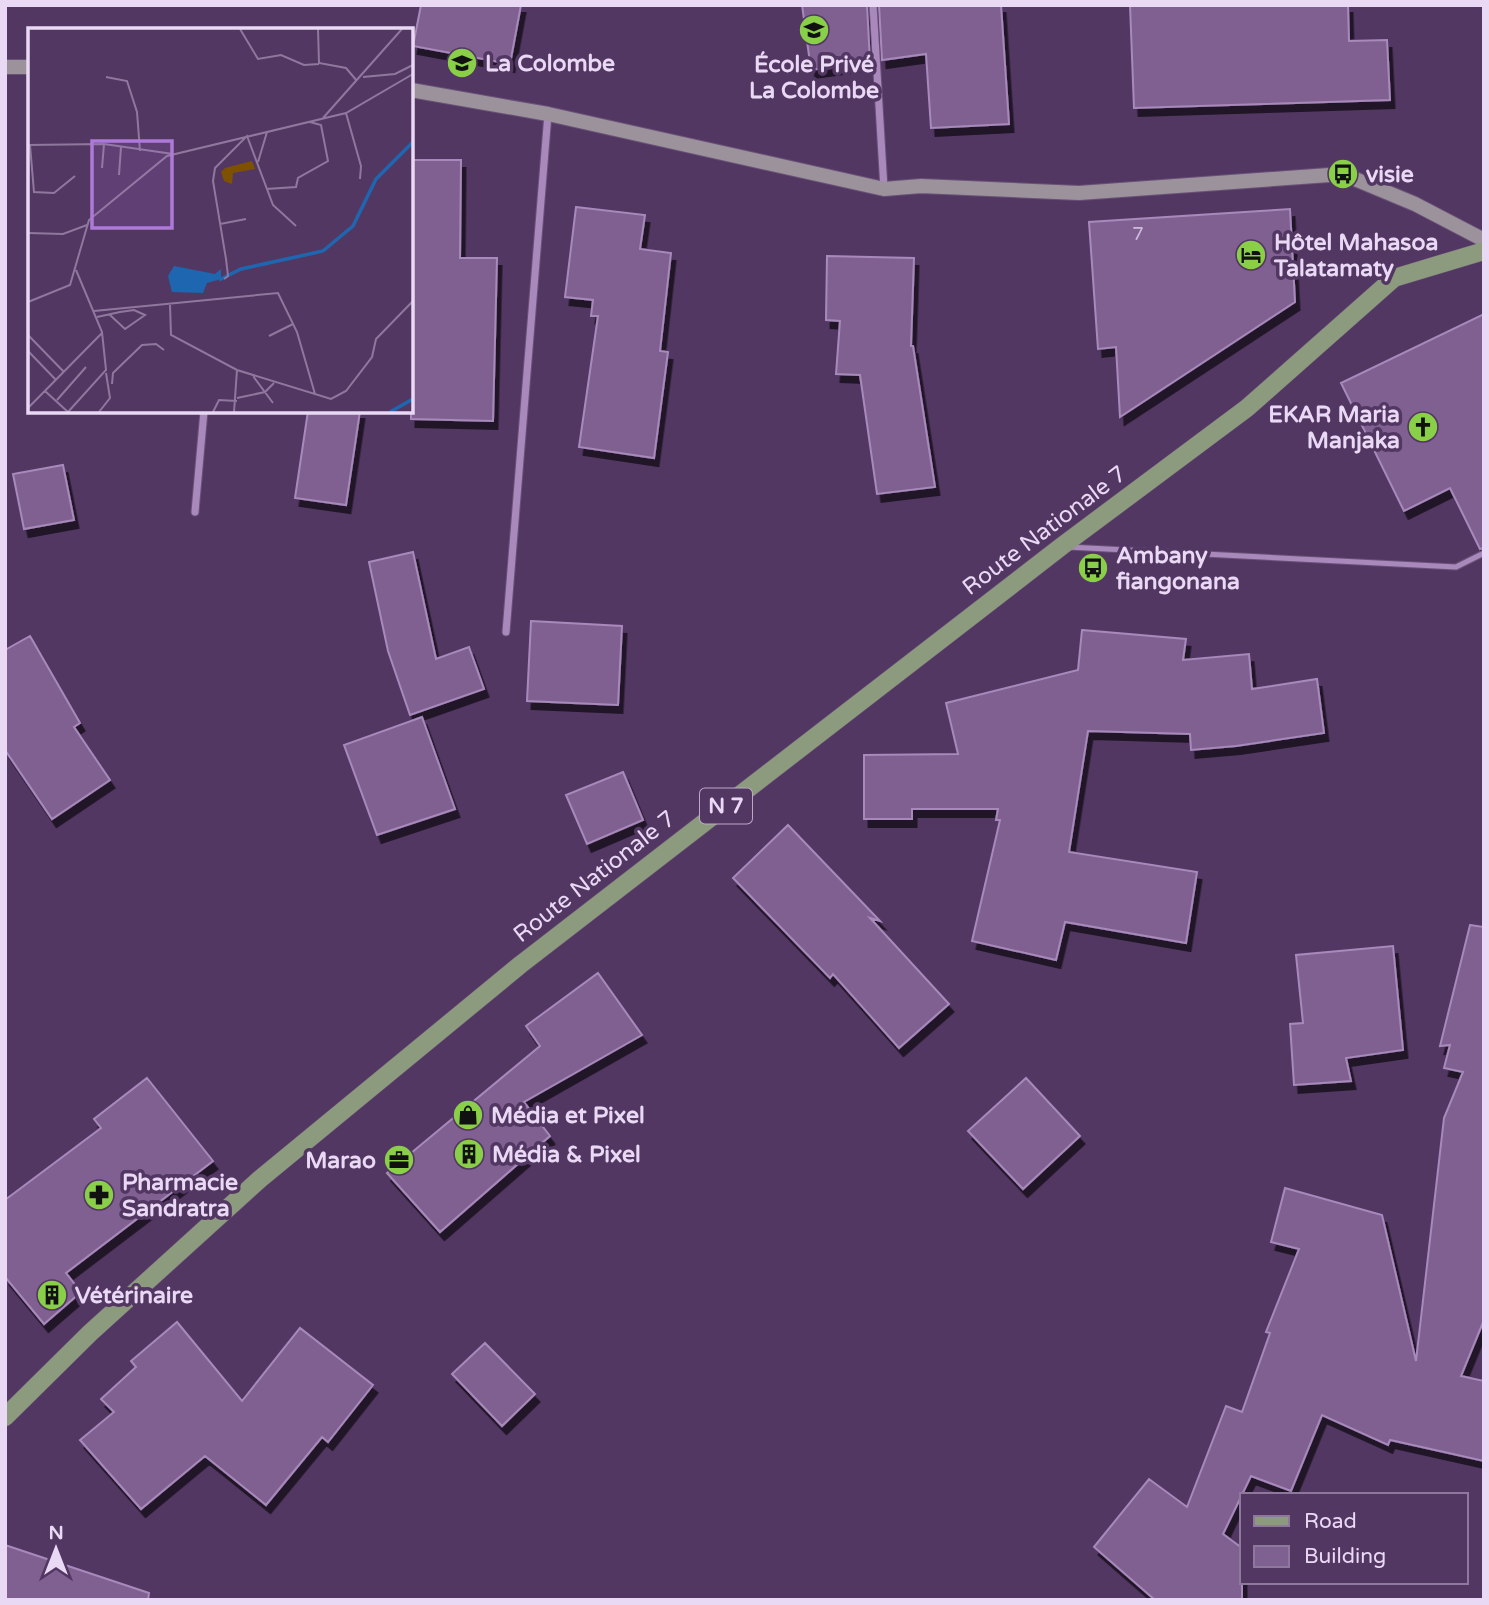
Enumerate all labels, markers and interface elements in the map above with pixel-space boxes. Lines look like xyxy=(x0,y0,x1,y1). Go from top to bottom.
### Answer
school or university icon: École Privé La Colombe xyxy=(797,13,831,47)
inset map xyxy=(28,28,413,413)
school or university icon: La Colombe xyxy=(445,46,479,80)
place label: La Colombe xyxy=(485,50,615,78)
place label: École Privé La Colombe xyxy=(749,51,879,105)
bus stop icon: visie xyxy=(1326,157,1360,191)
place label: visie xyxy=(1366,161,1414,189)
house number: 7 xyxy=(1132,223,1144,245)
place label: Hôtel Mahasoa Talatamaty xyxy=(1273,229,1438,283)
hotel icon: Hôtel Mahasoa Talatamaty xyxy=(1234,238,1268,272)
place label: EKAR Maria Manjaka xyxy=(1268,401,1400,455)
church icon: EKAR Maria Manjaka xyxy=(1406,410,1440,444)
street label: Route Nationale 7 xyxy=(957,460,1132,601)
place label: Ambany fiangonana xyxy=(1116,542,1240,596)
bus stop icon: Ambany fiangonana xyxy=(1076,551,1110,585)
road number: N 7 xyxy=(700,788,752,824)
street label: Route Nationale 7 xyxy=(508,805,681,949)
shop icon: Média et Pixel xyxy=(451,1098,485,1132)
place label: Média et Pixel xyxy=(491,1102,645,1130)
building icon: Média & Pixel xyxy=(452,1137,486,1171)
place label: Média & Pixel xyxy=(492,1141,641,1169)
office icon: Marao xyxy=(382,1143,416,1177)
place label: Marao xyxy=(305,1147,376,1175)
place label: Pharmacie Sandratra xyxy=(122,1169,238,1223)
pharmacy icon: Pharmacie Sandratra xyxy=(82,1178,116,1212)
building icon: Vétérinaire xyxy=(35,1278,69,1312)
place label: Vétérinaire xyxy=(75,1282,193,1310)
legend xyxy=(1240,1493,1468,1584)
text: Road xyxy=(1304,1509,1357,1534)
north arrow xyxy=(21,1514,91,1584)
text: N xyxy=(48,1522,64,1544)
text: Building xyxy=(1304,1544,1386,1569)

